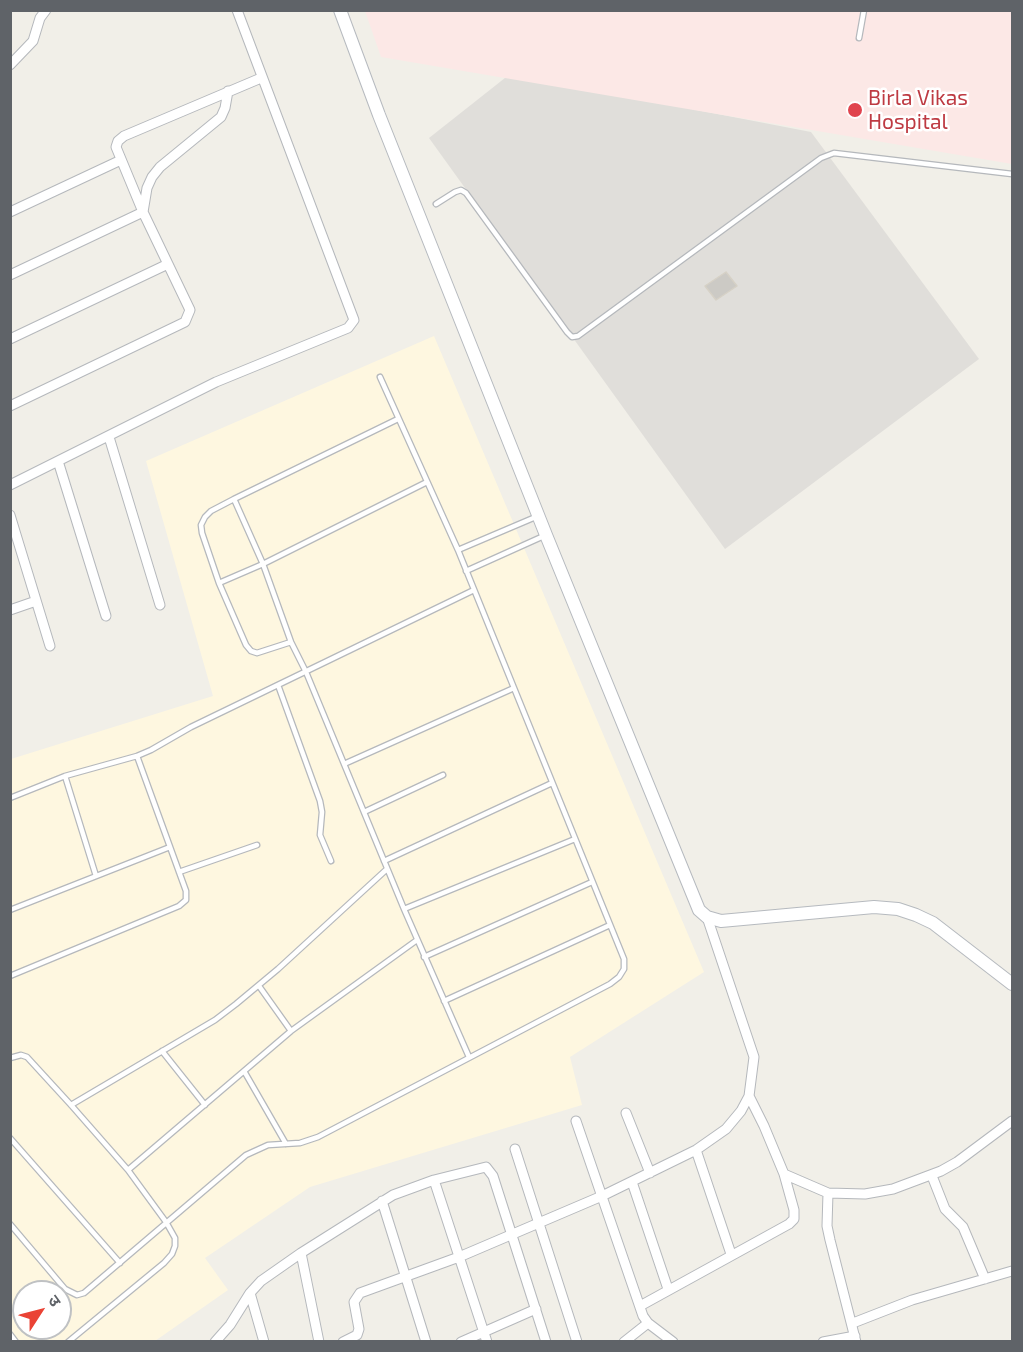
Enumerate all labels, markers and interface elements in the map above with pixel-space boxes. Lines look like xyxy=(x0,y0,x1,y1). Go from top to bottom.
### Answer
place label: Birla Vikas Hospital xyxy=(868,85,968,135)
marker: Birla Vikas Hospital xyxy=(846,101,864,119)
north arrow xyxy=(12,1280,72,1340)
text: उ xyxy=(45,1291,66,1310)

